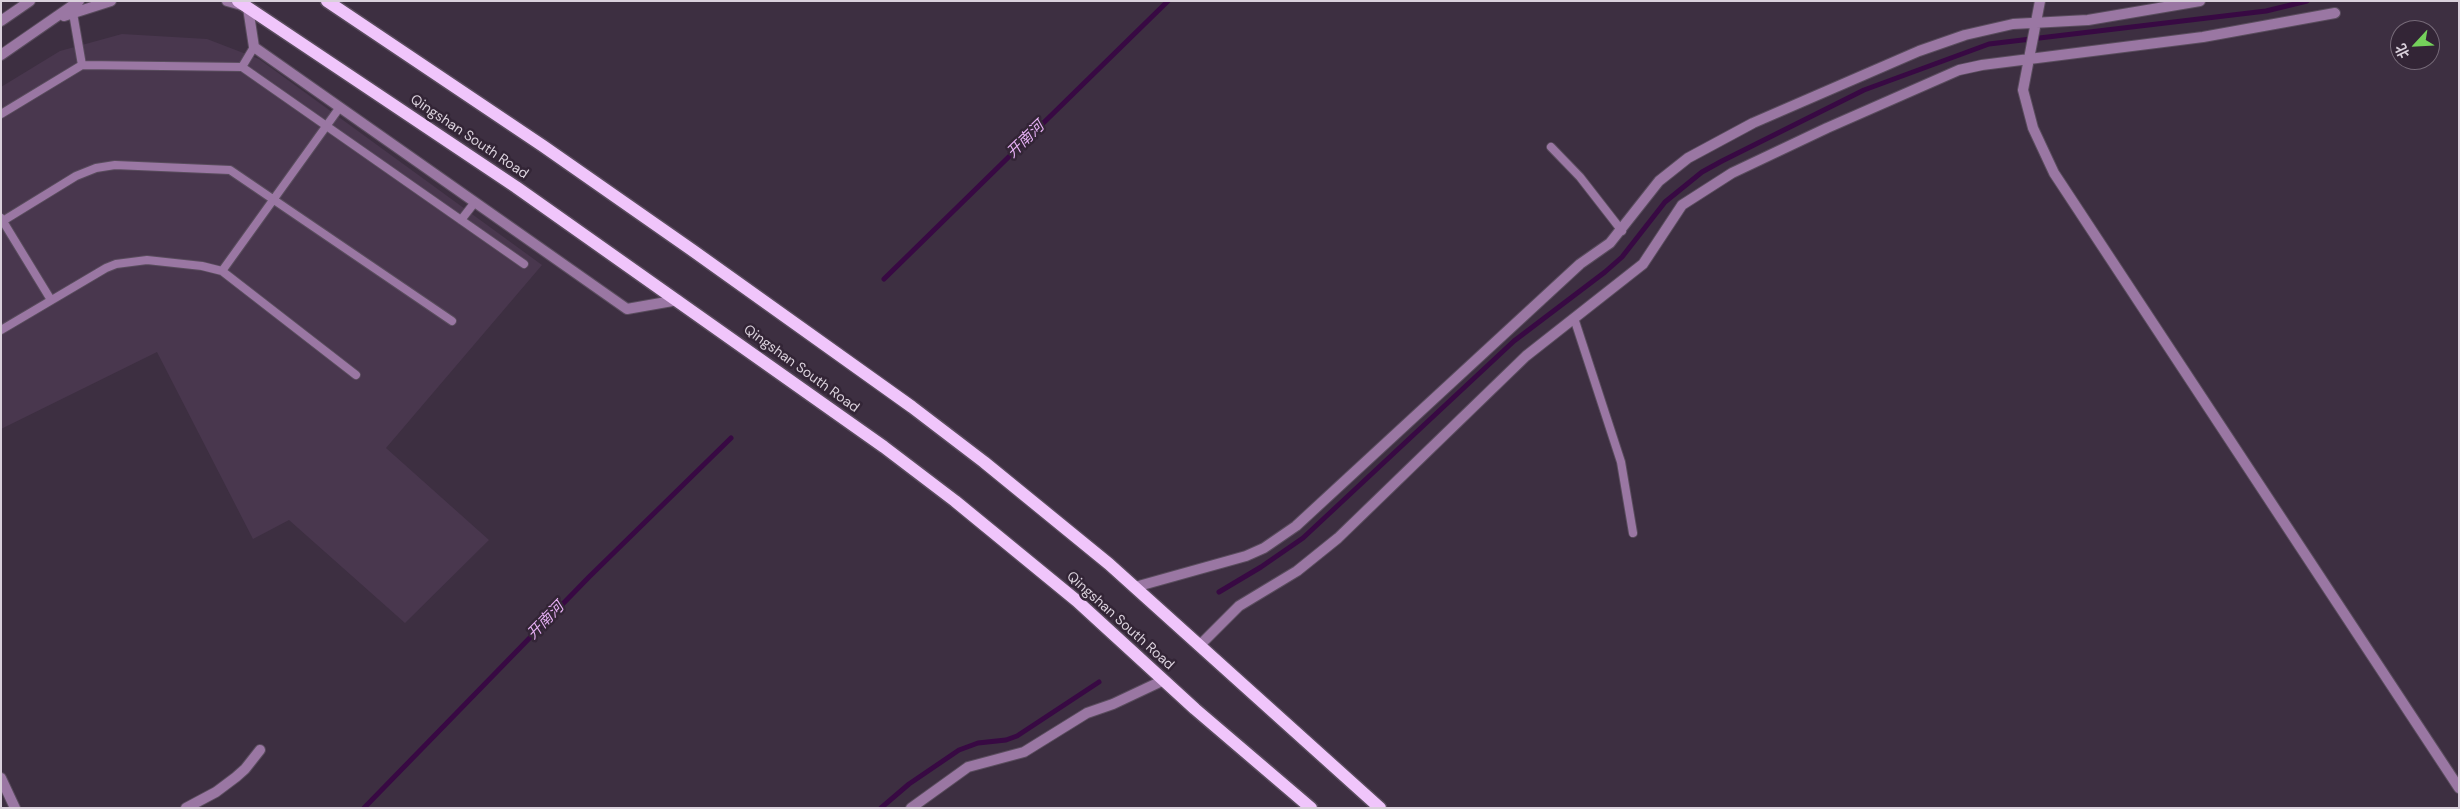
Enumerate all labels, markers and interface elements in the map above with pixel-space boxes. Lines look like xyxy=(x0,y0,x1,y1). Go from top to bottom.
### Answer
north arrow xyxy=(2390,20,2440,70)
text: 北 xyxy=(2391,41,2413,61)
street label: Qingshan South Road xyxy=(407,91,531,183)
water label: 开南河 xyxy=(1004,118,1048,162)
street label: Qingshan South Road xyxy=(740,321,862,417)
street label: Qingshan South Road xyxy=(1063,568,1177,674)
water label: 开南河 xyxy=(524,599,568,643)

